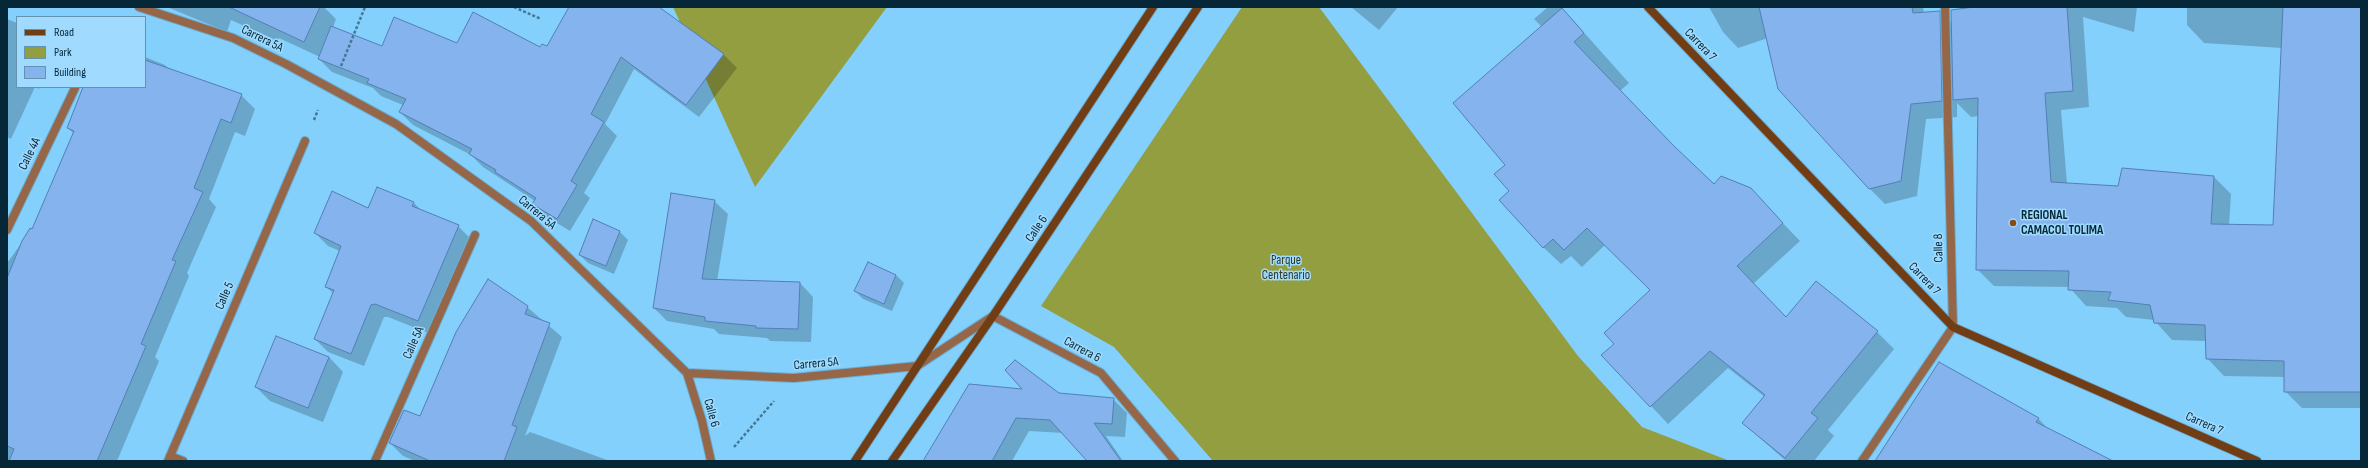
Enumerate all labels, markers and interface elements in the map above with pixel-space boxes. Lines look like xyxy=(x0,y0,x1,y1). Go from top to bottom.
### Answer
legend xyxy=(16,16,146,88)
street label: Carrera 5A xyxy=(238,22,286,56)
text: Road xyxy=(54,25,74,40)
street label: Carrera 7 xyxy=(1681,25,1719,65)
text: Park xyxy=(54,45,72,60)
text: Building xyxy=(54,65,86,80)
street label: Calle 4A xyxy=(15,135,45,173)
street label: Carrera 5A xyxy=(515,193,559,233)
place label: REGIONAL CAMACOL TOLIMA xyxy=(2021,208,2103,239)
street label: Calle 6 xyxy=(1022,213,1052,245)
marker: REGIONAL CAMACOL TOLIMA xyxy=(2008,218,2018,228)
street label: Calle 8 xyxy=(1931,233,1947,263)
park label: Parque Centenario xyxy=(1262,253,1310,284)
street label: Carrera 7 xyxy=(1905,259,1943,299)
street label: Calle 5 xyxy=(212,280,238,312)
street label: Calle 5A xyxy=(400,324,428,362)
street label: Carrera 6 xyxy=(1061,334,1103,366)
street label: Carrera 5A xyxy=(793,354,839,374)
street label: Calle 6 xyxy=(700,397,722,429)
street label: Carrera 7 xyxy=(2183,409,2225,439)

